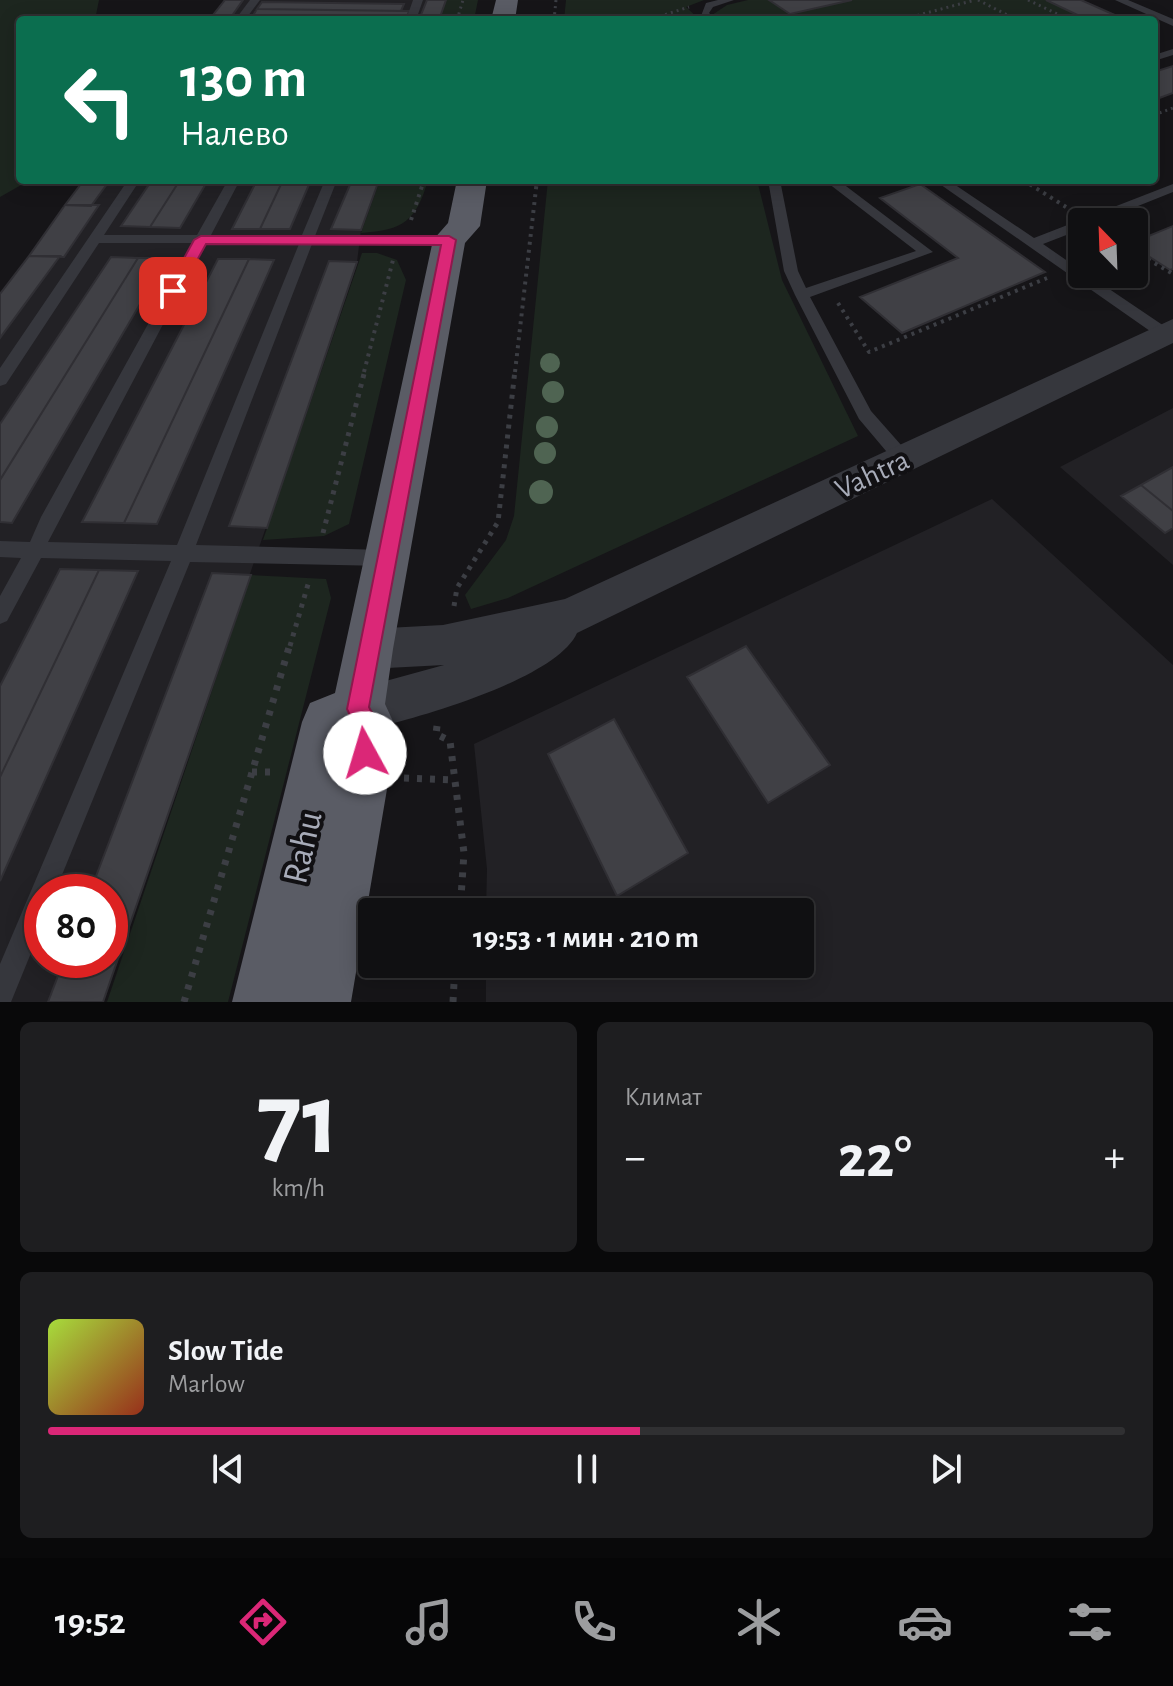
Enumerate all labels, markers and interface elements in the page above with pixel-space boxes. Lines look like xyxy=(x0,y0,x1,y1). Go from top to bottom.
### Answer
icon: left xyxy=(48,48,152,152)
text: 130 m xyxy=(180,51,307,107)
text: Налево xyxy=(180,116,289,152)
north arrow xyxy=(1068,208,1148,288)
map controls xyxy=(1068,208,1148,288)
pin xyxy=(139,257,207,325)
icon: arrive xyxy=(151,269,195,313)
street label: Vahtra xyxy=(831,445,914,505)
position arrow xyxy=(323,711,407,795)
street label: Rahu xyxy=(277,808,329,887)
speed limit sign: 80 xyxy=(24,874,128,978)
text: 19:53 · 1 мин · 210 m xyxy=(473,923,699,953)
text: 71 xyxy=(257,1069,339,1173)
text: Климат xyxy=(625,1084,702,1110)
text: 22° xyxy=(838,1128,912,1188)
text: − xyxy=(625,1136,646,1180)
text: + xyxy=(1104,1136,1125,1180)
text: km/h xyxy=(271,1175,325,1201)
text: Slow Tide xyxy=(168,1336,283,1366)
text: Marlow xyxy=(168,1371,245,1397)
icon: previous xyxy=(206,1447,250,1491)
icon: pause xyxy=(565,1447,609,1491)
icon: next xyxy=(924,1447,968,1491)
icon: directions xyxy=(235,1594,291,1650)
icon: music xyxy=(401,1594,457,1650)
icon: phone xyxy=(566,1594,622,1650)
icon: climate xyxy=(731,1594,787,1650)
icon: car xyxy=(897,1594,953,1650)
icon: filters xyxy=(1062,1594,1118,1650)
text: 19:52 xyxy=(55,1604,126,1640)

